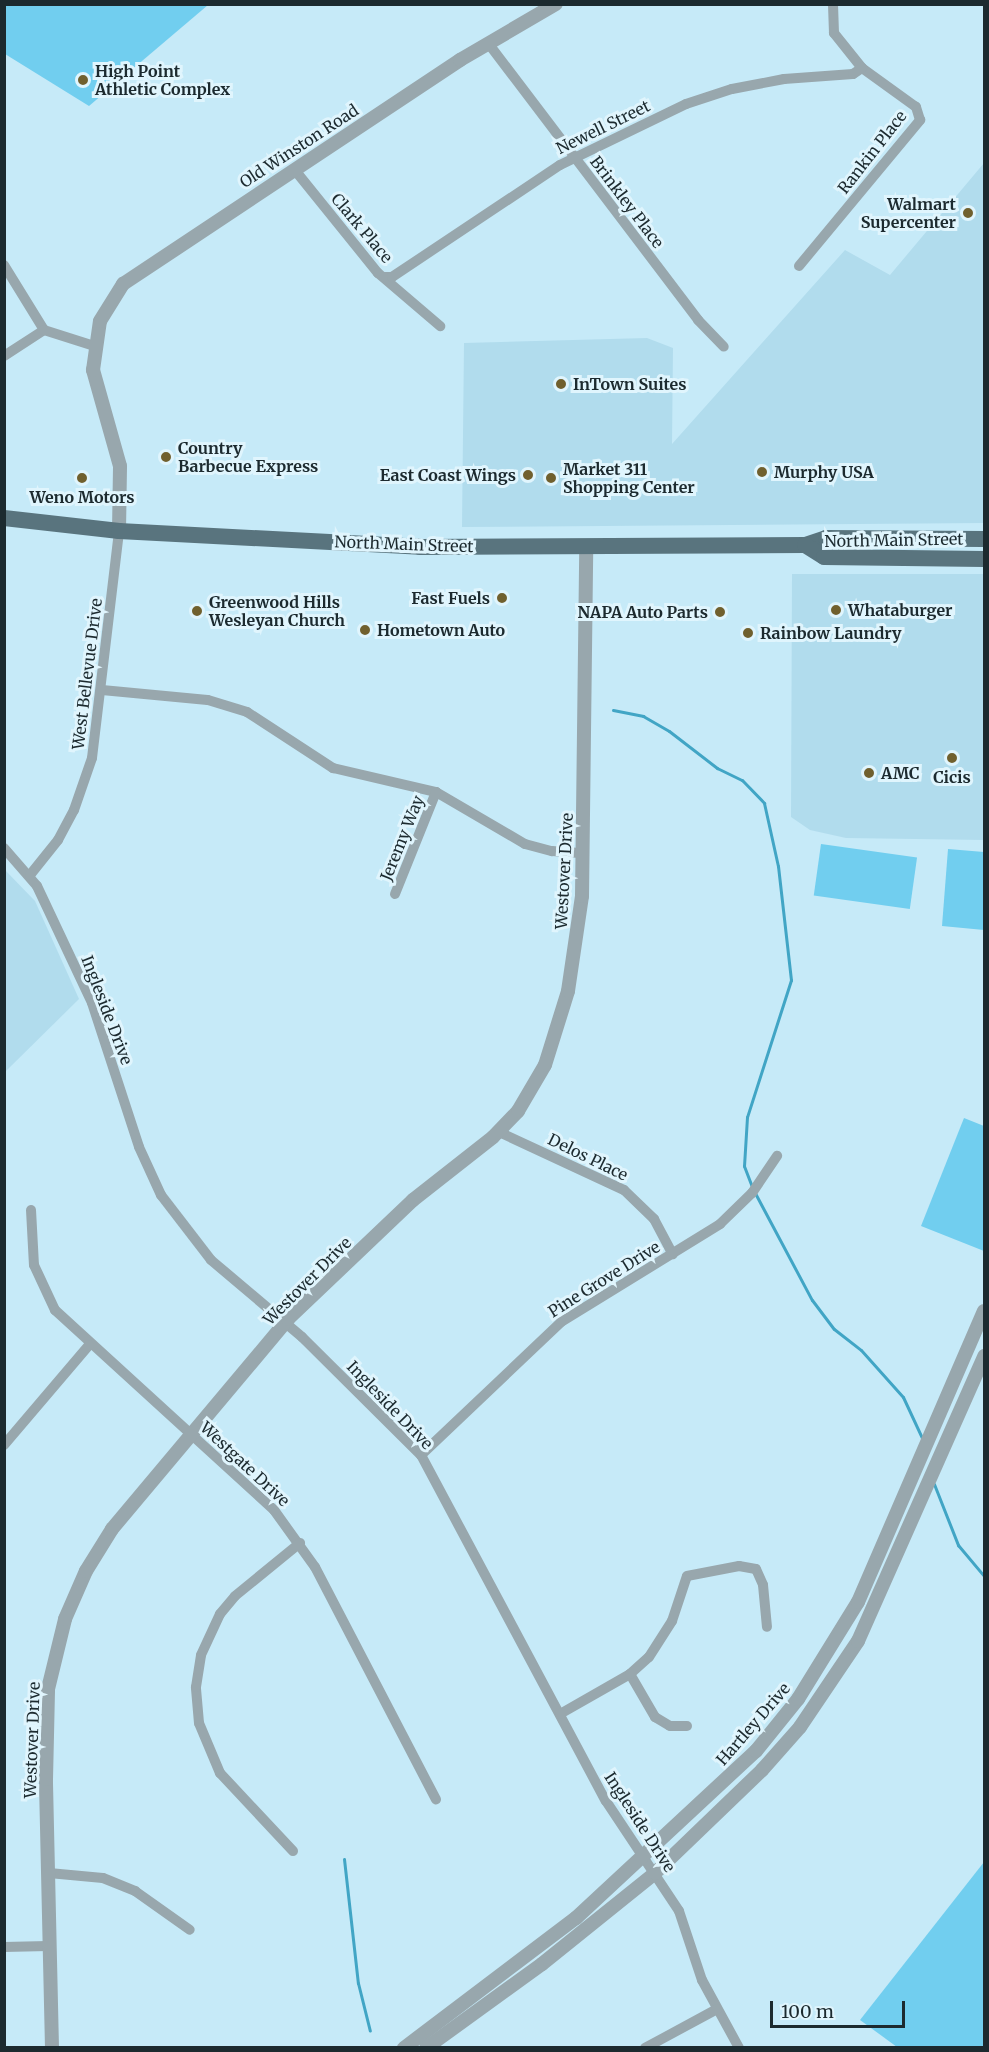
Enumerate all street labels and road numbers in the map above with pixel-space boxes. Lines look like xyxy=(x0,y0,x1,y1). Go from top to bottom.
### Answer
street label: Newell Street xyxy=(553,96,653,158)
street label: Old Winston Road xyxy=(236,100,362,192)
street label: Rankin Place xyxy=(834,107,910,197)
street label: Brinkley Place xyxy=(586,152,668,252)
street label: Clark Place xyxy=(327,189,397,267)
street label: North Main Street xyxy=(824,529,964,551)
street label: North Main Street xyxy=(334,532,474,556)
street label: West Bellevue Drive xyxy=(68,597,106,751)
street label: Jeremy Way xyxy=(376,792,428,884)
street label: Westover Drive xyxy=(551,812,577,930)
street label: Ingleside Drive xyxy=(77,953,137,1067)
street label: Delos Place xyxy=(545,1129,631,1185)
street label: Westover Drive xyxy=(259,1233,355,1329)
street label: Pine Grove Drive xyxy=(545,1237,663,1321)
street label: Ingleside Drive xyxy=(343,1357,437,1453)
street label: Westgate Drive xyxy=(196,1418,294,1510)
street label: Hartley Drive xyxy=(712,1679,794,1769)
street label: Westover Drive xyxy=(20,1681,44,1799)
street label: Ingleside Drive xyxy=(601,1768,679,1876)

